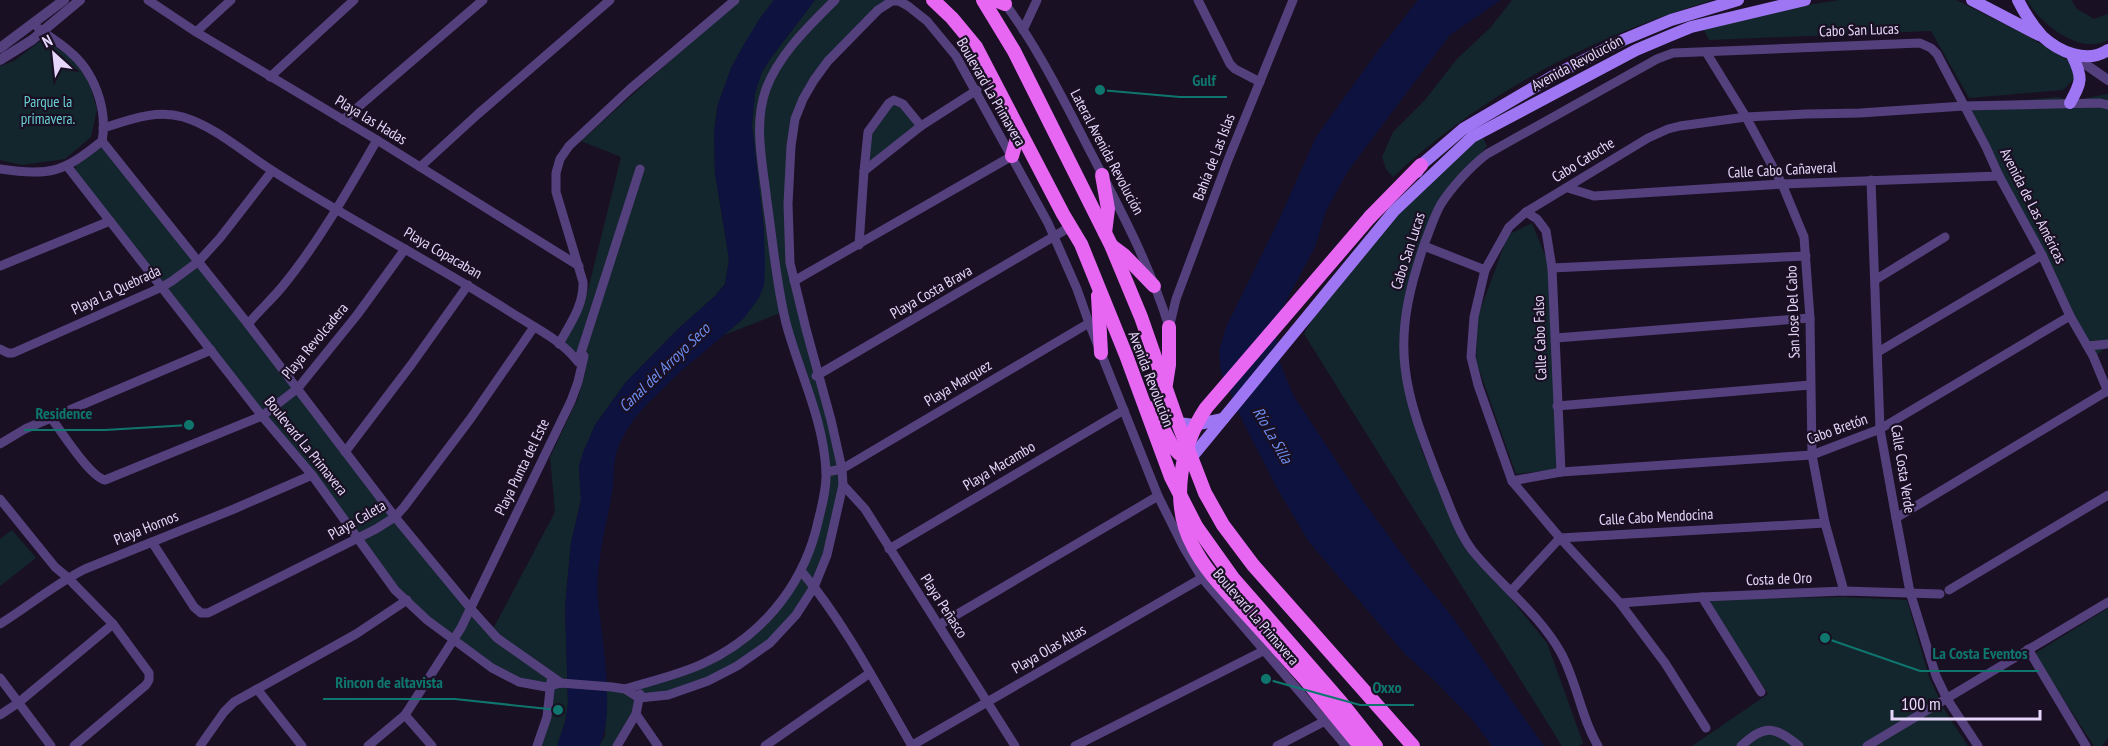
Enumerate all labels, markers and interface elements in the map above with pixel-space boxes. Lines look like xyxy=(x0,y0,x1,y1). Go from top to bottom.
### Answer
street label: Cabo San Lucas xyxy=(1819,19,1899,40)
north arrow xyxy=(24,24,84,84)
text: N xyxy=(39,30,56,52)
street label: Avenida Revolución xyxy=(1528,31,1626,95)
street label: Boulevard La Primavera xyxy=(953,34,1030,149)
callout: Gulf xyxy=(1180,63,1227,97)
text: Gulf xyxy=(1192,70,1216,90)
street label: Lateral Avenida Revolución xyxy=(1066,86,1149,218)
street label: Playa las Hadas xyxy=(332,91,411,148)
park label: Parque la primavera. xyxy=(21,92,76,128)
street label: Bahía de Las Islas xyxy=(1188,111,1239,203)
street label: Cabo Catoche xyxy=(1548,133,1618,186)
street label: Avenida de Las Américas xyxy=(1996,145,2071,267)
street label: Calle Cabo Cañaveral xyxy=(1727,157,1837,182)
street label: Cabo San Lucas xyxy=(1386,210,1429,292)
street label: Playa Copacaban xyxy=(401,223,486,283)
street label: Playa Costa Brava xyxy=(886,260,975,323)
street label: Playa La Quebrada xyxy=(68,261,163,319)
street label: San Jose Del Cabo xyxy=(1781,265,1804,359)
street label: Calle Cabo Falso xyxy=(1529,295,1550,381)
street label: Playa Revolcadera xyxy=(277,299,352,383)
water label: Canal del Arroyo Seco xyxy=(614,318,715,416)
street label: Avenida Revolución xyxy=(1125,328,1178,429)
street label: Playa Marquez xyxy=(921,355,995,410)
street label: Boulevard La Primavera xyxy=(261,392,352,499)
callout: Residence xyxy=(24,396,105,430)
text: Residence xyxy=(36,403,93,423)
water label: Río La Silla xyxy=(1249,403,1298,468)
street label: Cabo Bretón xyxy=(1804,409,1870,448)
street label: Playa Punta del Este xyxy=(490,415,553,518)
street label: Calle Costa Verde xyxy=(1887,423,1920,514)
street label: Playa Macambo xyxy=(959,437,1038,495)
street label: Playa Caleta xyxy=(324,495,389,544)
street label: Calle Cabo Mendocina xyxy=(1598,504,1714,529)
street label: Playa Hornos xyxy=(111,506,181,549)
street label: Boulevard La Primavera xyxy=(1209,564,1304,669)
street label: Costa de Oro xyxy=(1746,568,1812,589)
street label: Playa Peñasco xyxy=(917,570,972,641)
street label: Playa Olas Altas xyxy=(1008,620,1089,677)
callout: La Costa Eventos xyxy=(1920,637,2039,671)
text: La Costa Eventos xyxy=(1932,643,2028,663)
callout: Rincon de altavista xyxy=(323,665,455,699)
callout: Oxxo xyxy=(1360,671,1414,705)
text: Rincon de altavista xyxy=(335,672,443,692)
text: Oxxo xyxy=(1372,677,1402,697)
scale bar xyxy=(1892,683,2040,721)
text: 100 m xyxy=(1901,692,1941,715)

